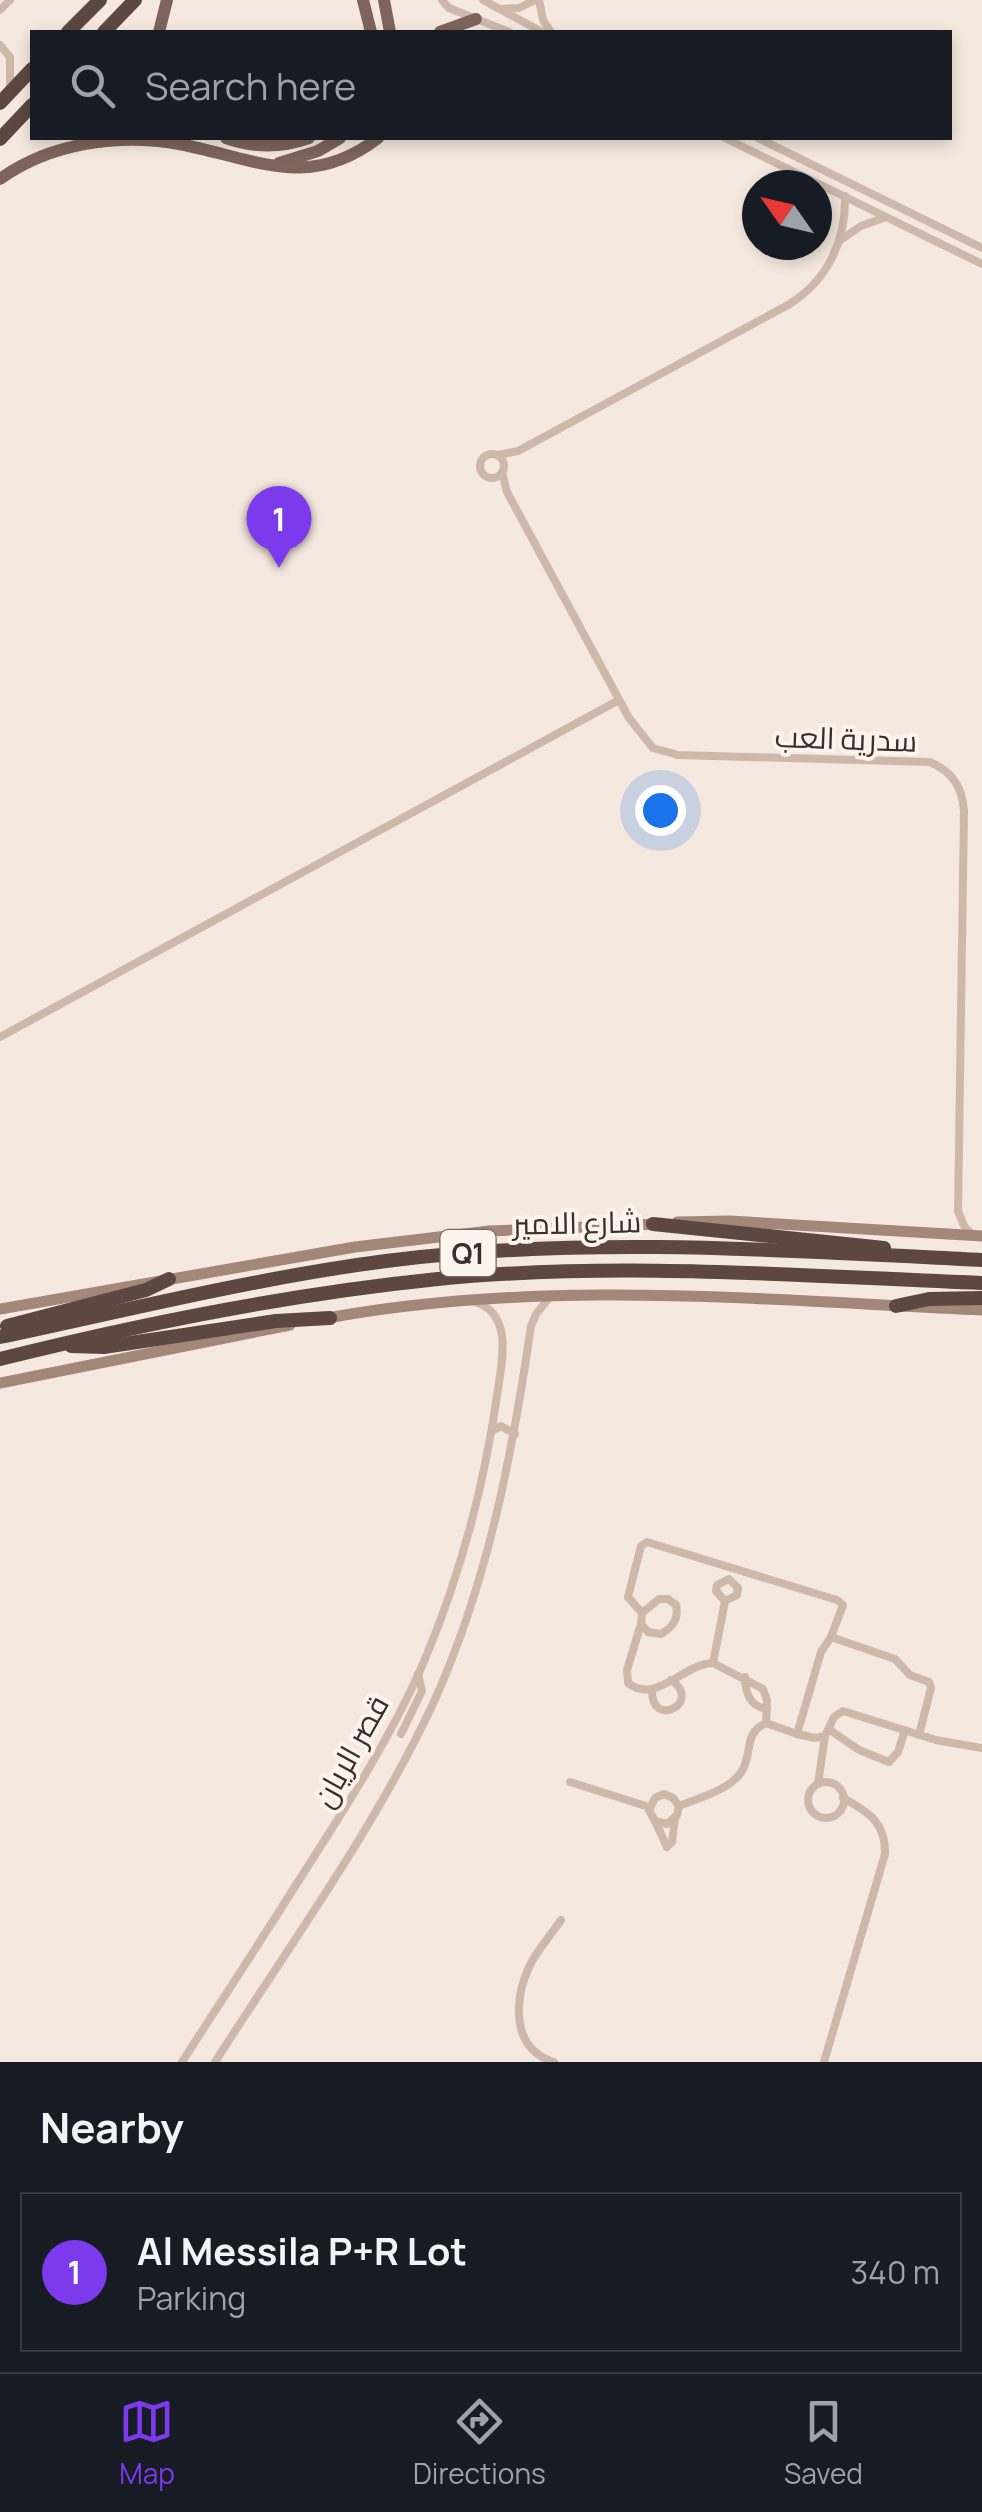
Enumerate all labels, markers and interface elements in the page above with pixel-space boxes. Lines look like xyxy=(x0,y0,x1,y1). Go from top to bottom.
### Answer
search box xyxy=(30,30,952,140)
icon: search xyxy=(65,58,120,113)
text: Search here xyxy=(145,59,356,111)
north arrow xyxy=(742,170,832,260)
pin: 1 xyxy=(246,486,312,568)
street label: سدرية العب xyxy=(774,715,918,761)
your location xyxy=(635,785,686,836)
street label: شارع الامير xyxy=(510,1200,642,1245)
road number: Q1 xyxy=(440,1230,496,1276)
street label: قصر الريان xyxy=(302,1688,398,1814)
text: Nearby xyxy=(40,2098,184,2156)
text: Al Messila P+R Lot xyxy=(137,2224,467,2276)
text: 1 xyxy=(67,2250,82,2294)
text: 340 m xyxy=(850,2250,940,2294)
text: Parking xyxy=(137,2276,246,2320)
tab: Map xyxy=(119,2394,175,2492)
tab: Directions xyxy=(413,2394,546,2492)
tab: Saved xyxy=(784,2394,863,2492)

